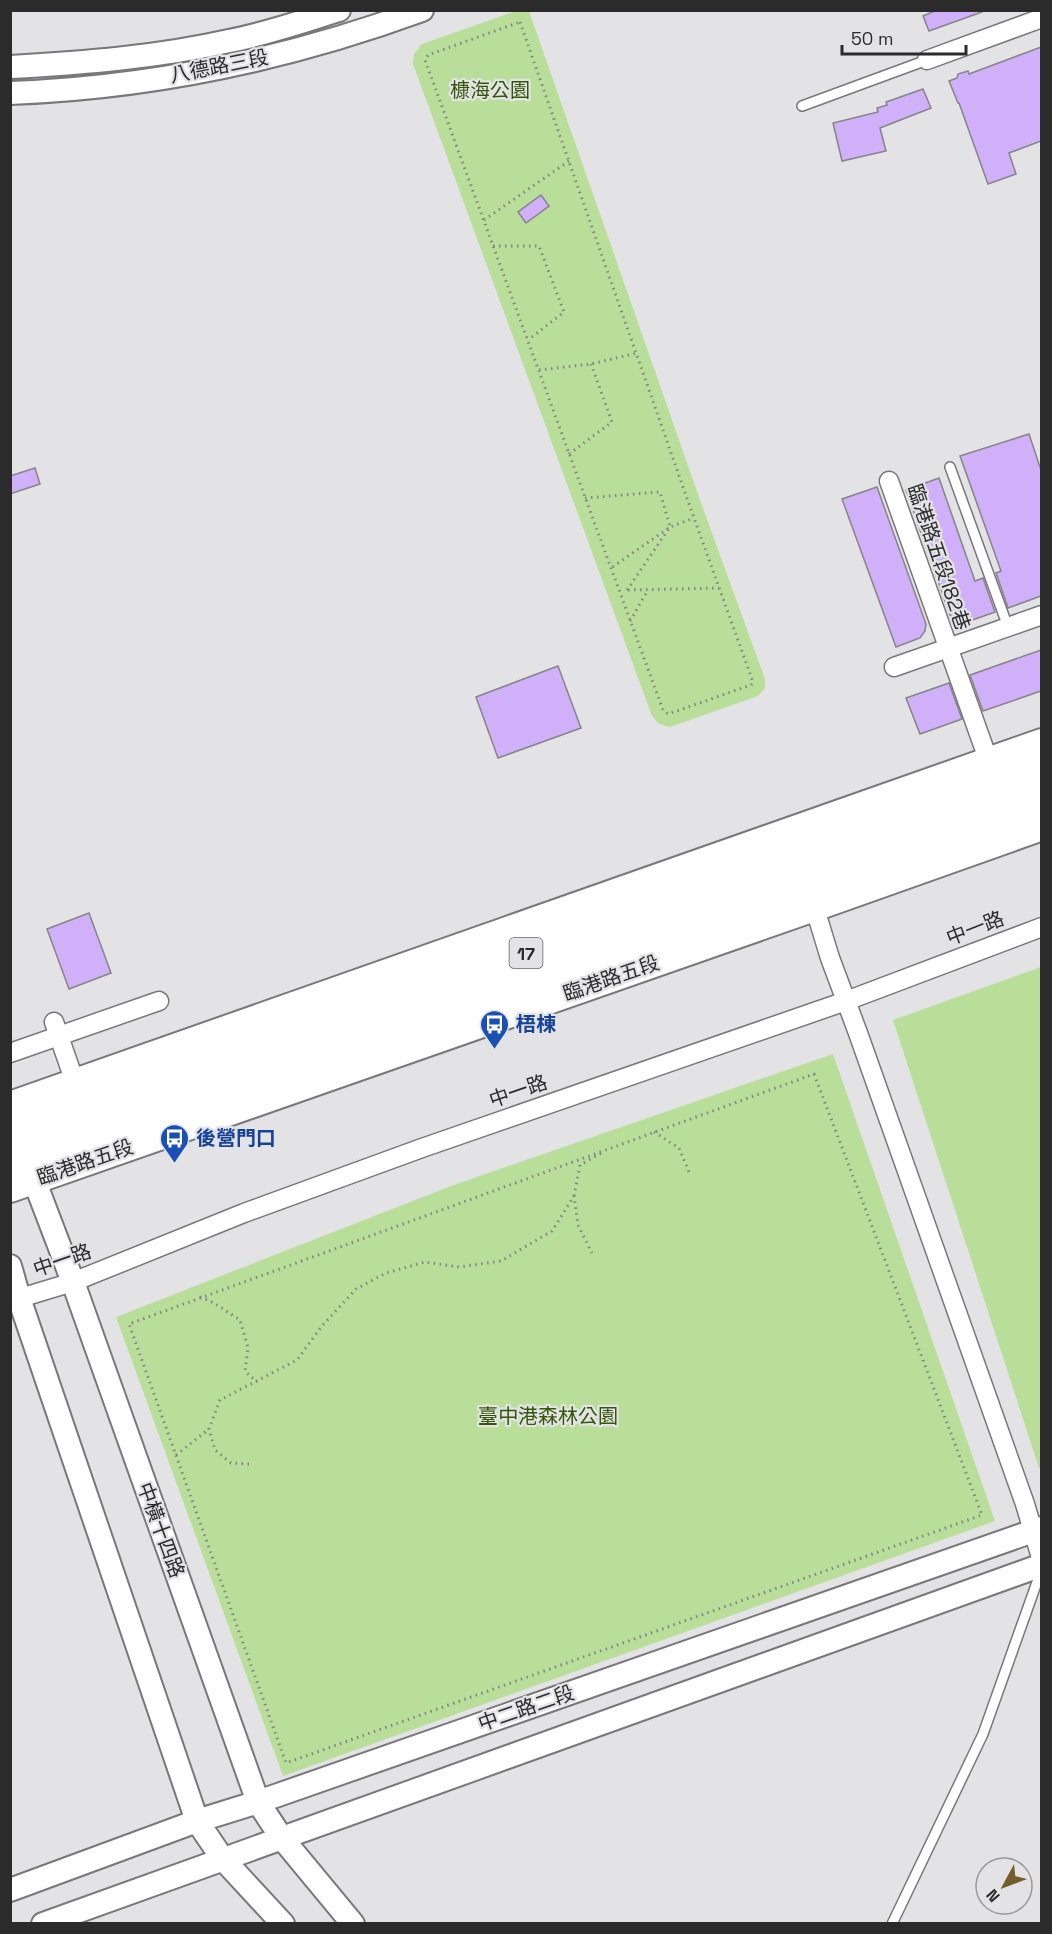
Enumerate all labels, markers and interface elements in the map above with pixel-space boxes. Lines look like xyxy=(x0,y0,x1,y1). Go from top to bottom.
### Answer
scale bar xyxy=(842,18,966,56)
text: 50 m xyxy=(851,27,893,50)
street label: 八德路三段 xyxy=(167,44,271,88)
park label: 槺海公園 xyxy=(450,77,530,103)
street label: 臨港路五段182巷 xyxy=(902,480,976,634)
street label: 中一路 xyxy=(942,905,1008,951)
road number: 17 xyxy=(510,938,542,968)
street label: 臨港路五段 xyxy=(559,949,663,1007)
bus stop icon: 梧棟 xyxy=(479,1008,511,1050)
place label: 梧棟 xyxy=(516,1011,556,1037)
street label: 中一路 xyxy=(485,1069,551,1113)
bus stop icon: 後營門口 xyxy=(159,1122,191,1164)
place label: 後營門口 xyxy=(196,1125,276,1151)
street label: 臨港路五段 xyxy=(33,1133,137,1191)
street label: 中一路 xyxy=(29,1238,95,1282)
park label: 臺中港森林公園 xyxy=(478,1403,618,1429)
street label: 中橫十四路 xyxy=(132,1479,190,1581)
street label: 中二路二段 xyxy=(474,1679,578,1737)
north arrow xyxy=(974,1856,1034,1916)
text: N xyxy=(982,1885,1005,1906)

